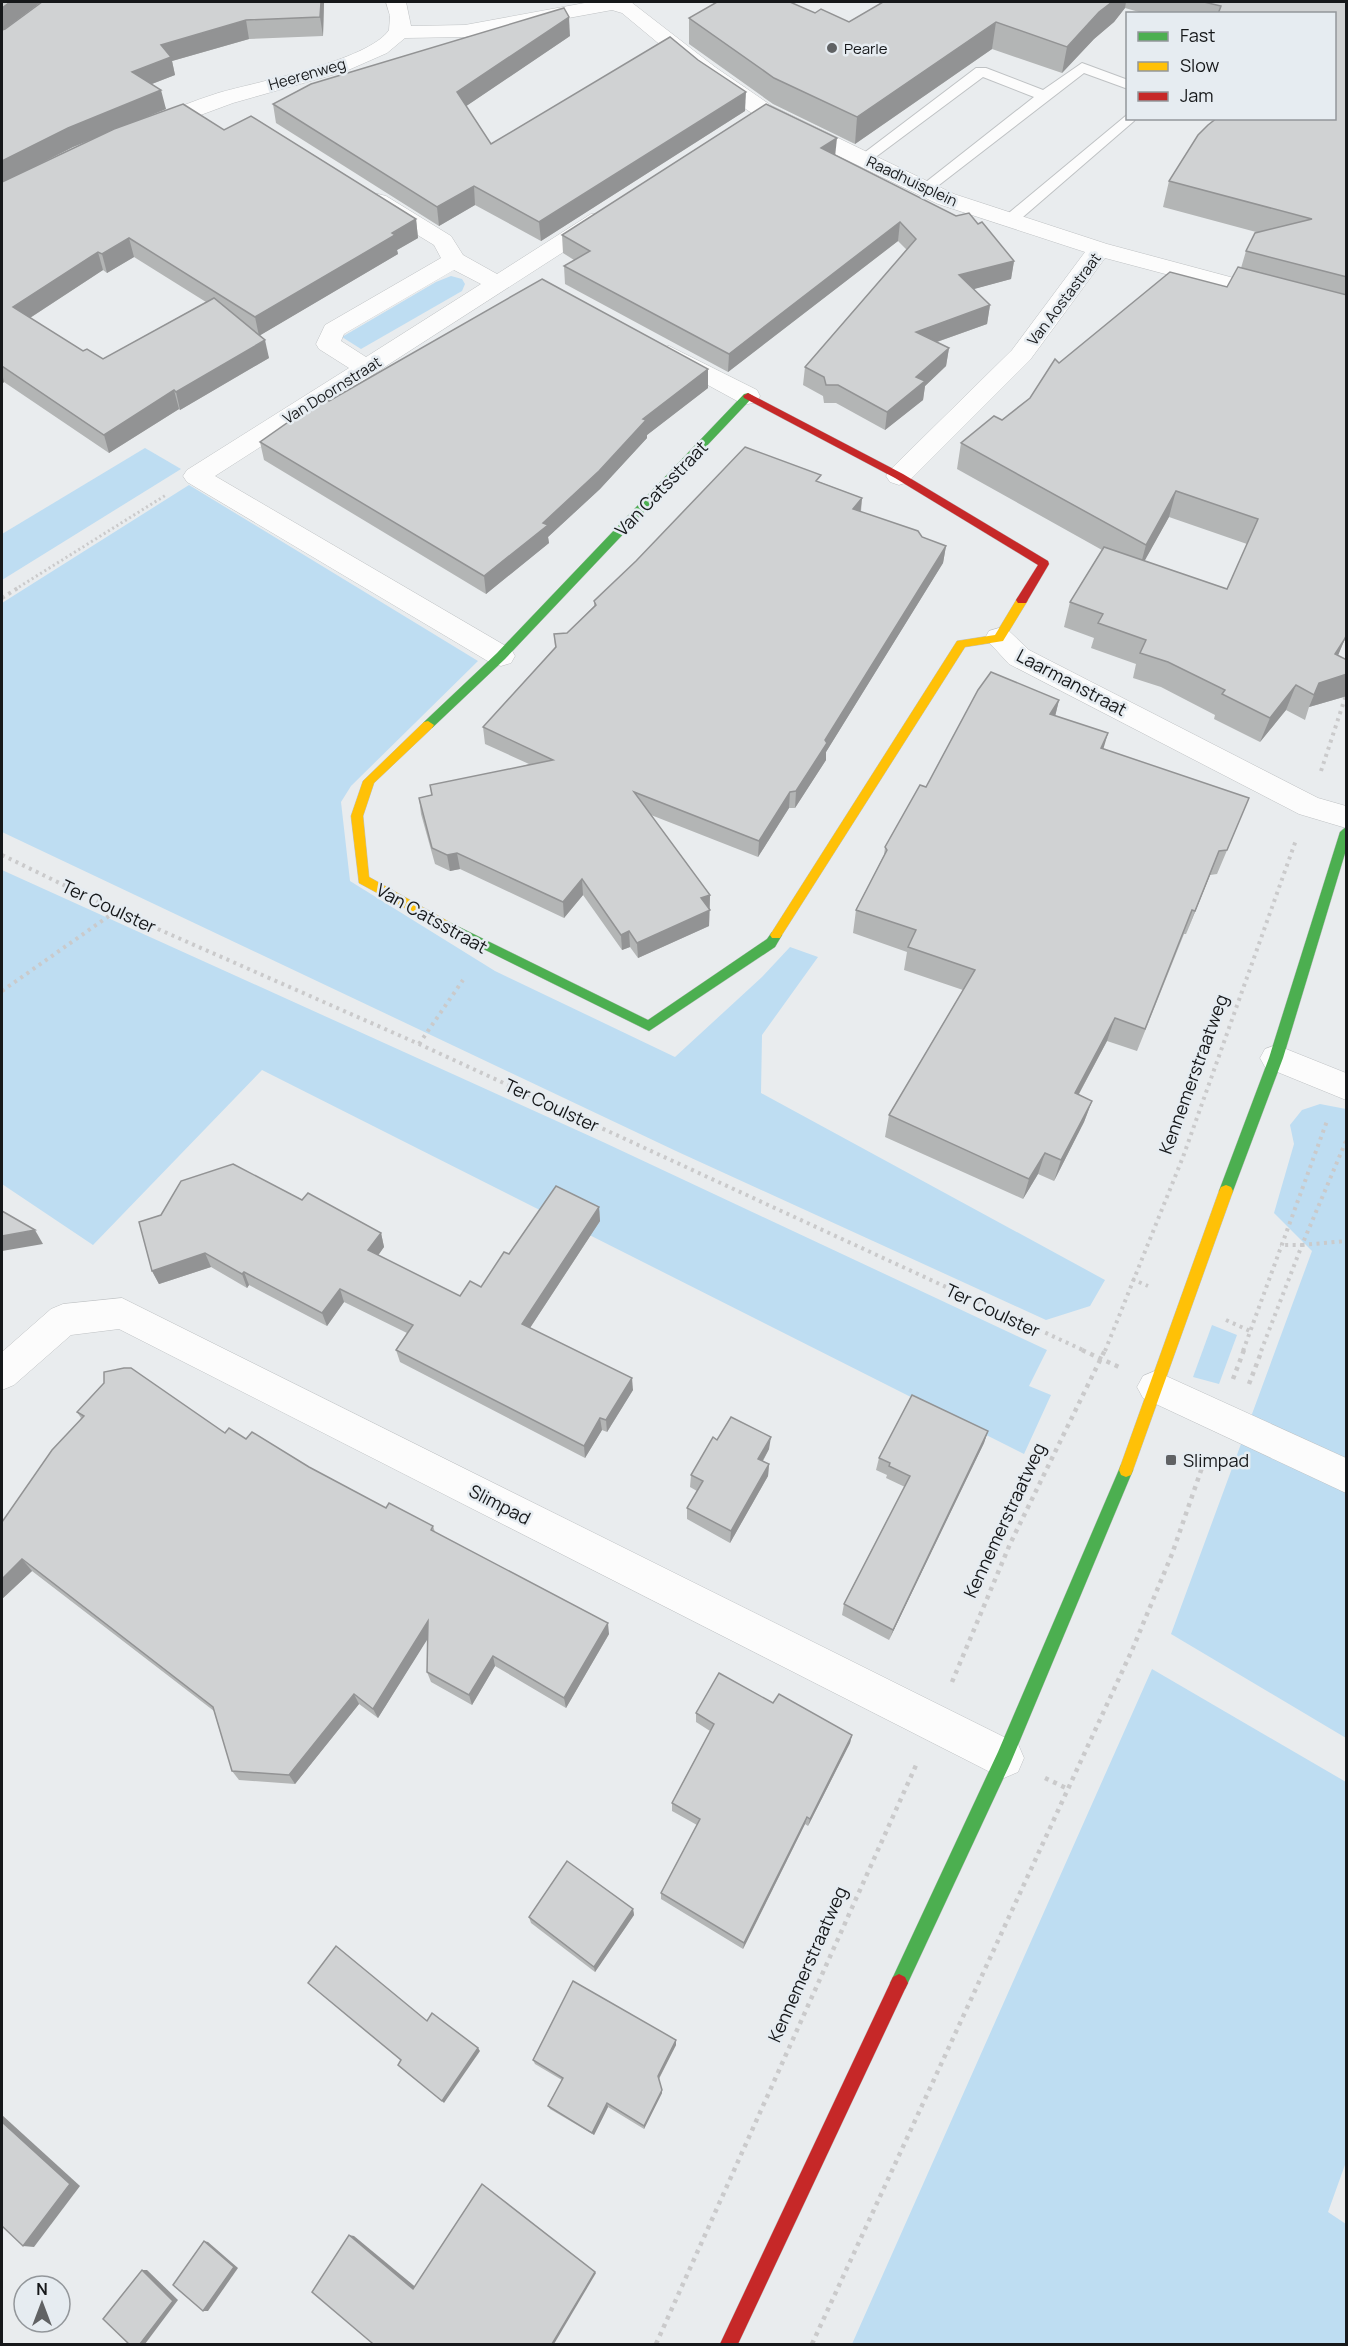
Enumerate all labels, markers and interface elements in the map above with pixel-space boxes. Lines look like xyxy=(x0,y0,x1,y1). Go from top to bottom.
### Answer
legend xyxy=(1126,12,1336,120)
text: Fast xyxy=(1180,23,1215,47)
place label: Pearle xyxy=(844,38,888,59)
marker: Pearle xyxy=(825,41,839,55)
street label: Heerenweg xyxy=(266,53,348,95)
text: Slow xyxy=(1180,53,1220,77)
text: Jam xyxy=(1180,83,1214,107)
street label: Raadhuisplein xyxy=(863,151,961,211)
street label: Van Aostastraat xyxy=(1022,248,1106,350)
street label: Van Doornstraat xyxy=(279,351,385,429)
street label: Van Catsstraat xyxy=(609,435,713,541)
street label: Laarmanstraat xyxy=(1013,643,1131,721)
street label: Ter Coulster xyxy=(58,874,161,939)
street label: Van Catsstraat xyxy=(372,877,492,959)
street label: Kennemerstraatweg xyxy=(1153,991,1233,1157)
street label: Ter Coulster xyxy=(501,1073,604,1138)
street label: Ter Coulster xyxy=(942,1278,1045,1343)
street label: Kennemerstraatweg xyxy=(958,1439,1050,1601)
place label: Slimpad xyxy=(1183,1448,1249,1472)
marker: Slimpad xyxy=(1164,1453,1178,1467)
street label: Slimpad xyxy=(465,1478,535,1530)
street label: Kennemerstraatweg xyxy=(762,1882,852,2046)
north arrow xyxy=(12,2274,72,2334)
text: N xyxy=(36,2278,48,2300)

